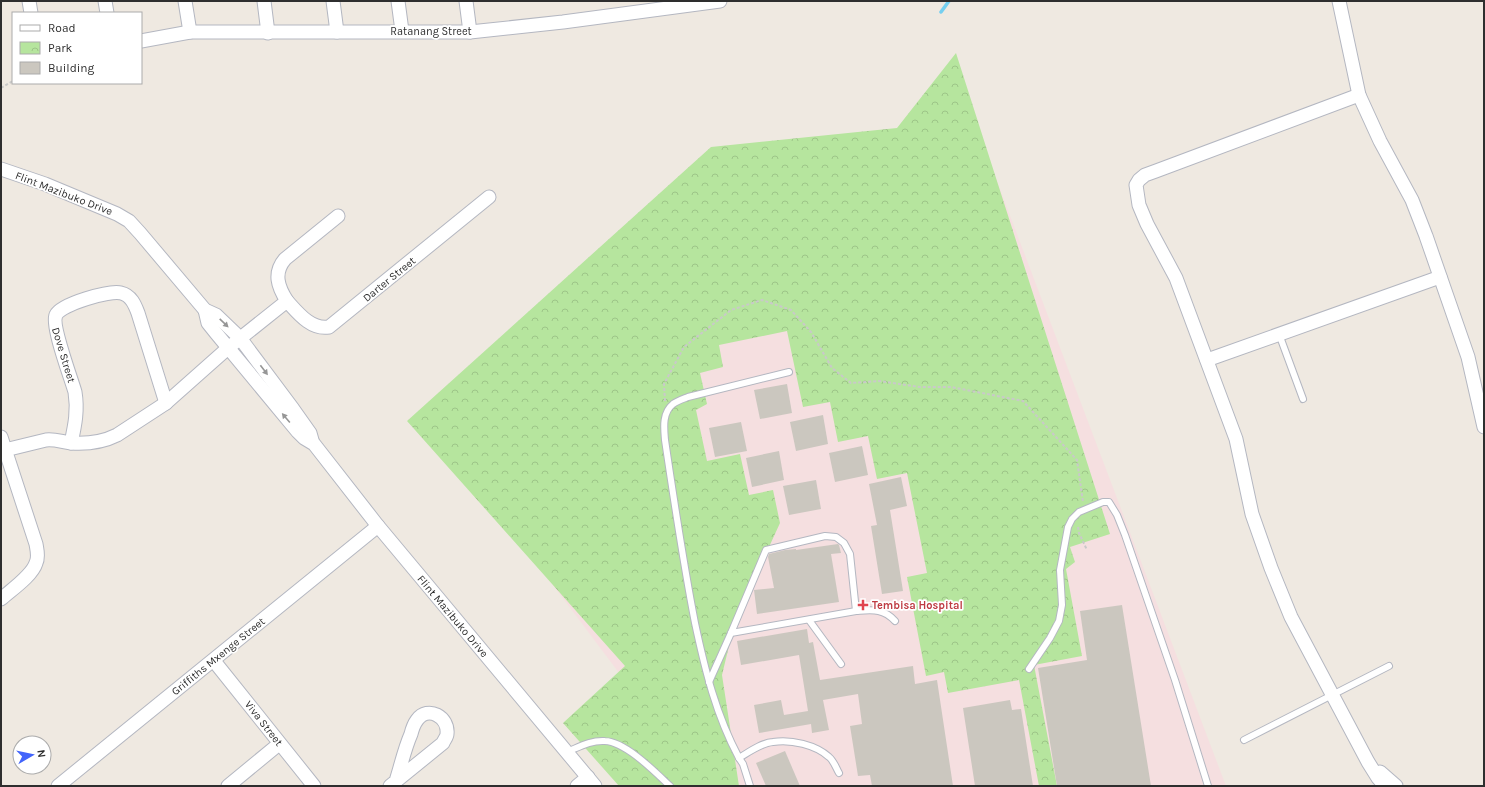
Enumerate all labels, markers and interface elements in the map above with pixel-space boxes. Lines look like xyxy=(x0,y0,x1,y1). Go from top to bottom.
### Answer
legend xyxy=(12,12,142,84)
text: Road xyxy=(48,21,76,35)
street label: Ratanang Street xyxy=(390,25,472,38)
text: Park xyxy=(48,41,73,55)
text: Building xyxy=(48,61,95,75)
street label: Flint Mazibuko Drive xyxy=(13,169,115,218)
street label: Darter Street xyxy=(360,254,418,305)
one-way arrow xyxy=(219,318,229,327)
street label: Dove Street xyxy=(49,326,78,384)
one-way arrow xyxy=(259,364,268,375)
one-way arrow xyxy=(281,412,290,423)
street label: Flint Mazibuko Drive xyxy=(415,573,491,660)
marker: Tembisa Hospital xyxy=(857,599,869,611)
place label: Tembisa Hospital xyxy=(872,599,963,612)
street label: Griffiths Mxenge Street xyxy=(169,615,268,698)
street label: Viva Street xyxy=(242,698,285,749)
north arrow xyxy=(12,735,52,775)
text: N xyxy=(34,749,48,758)

